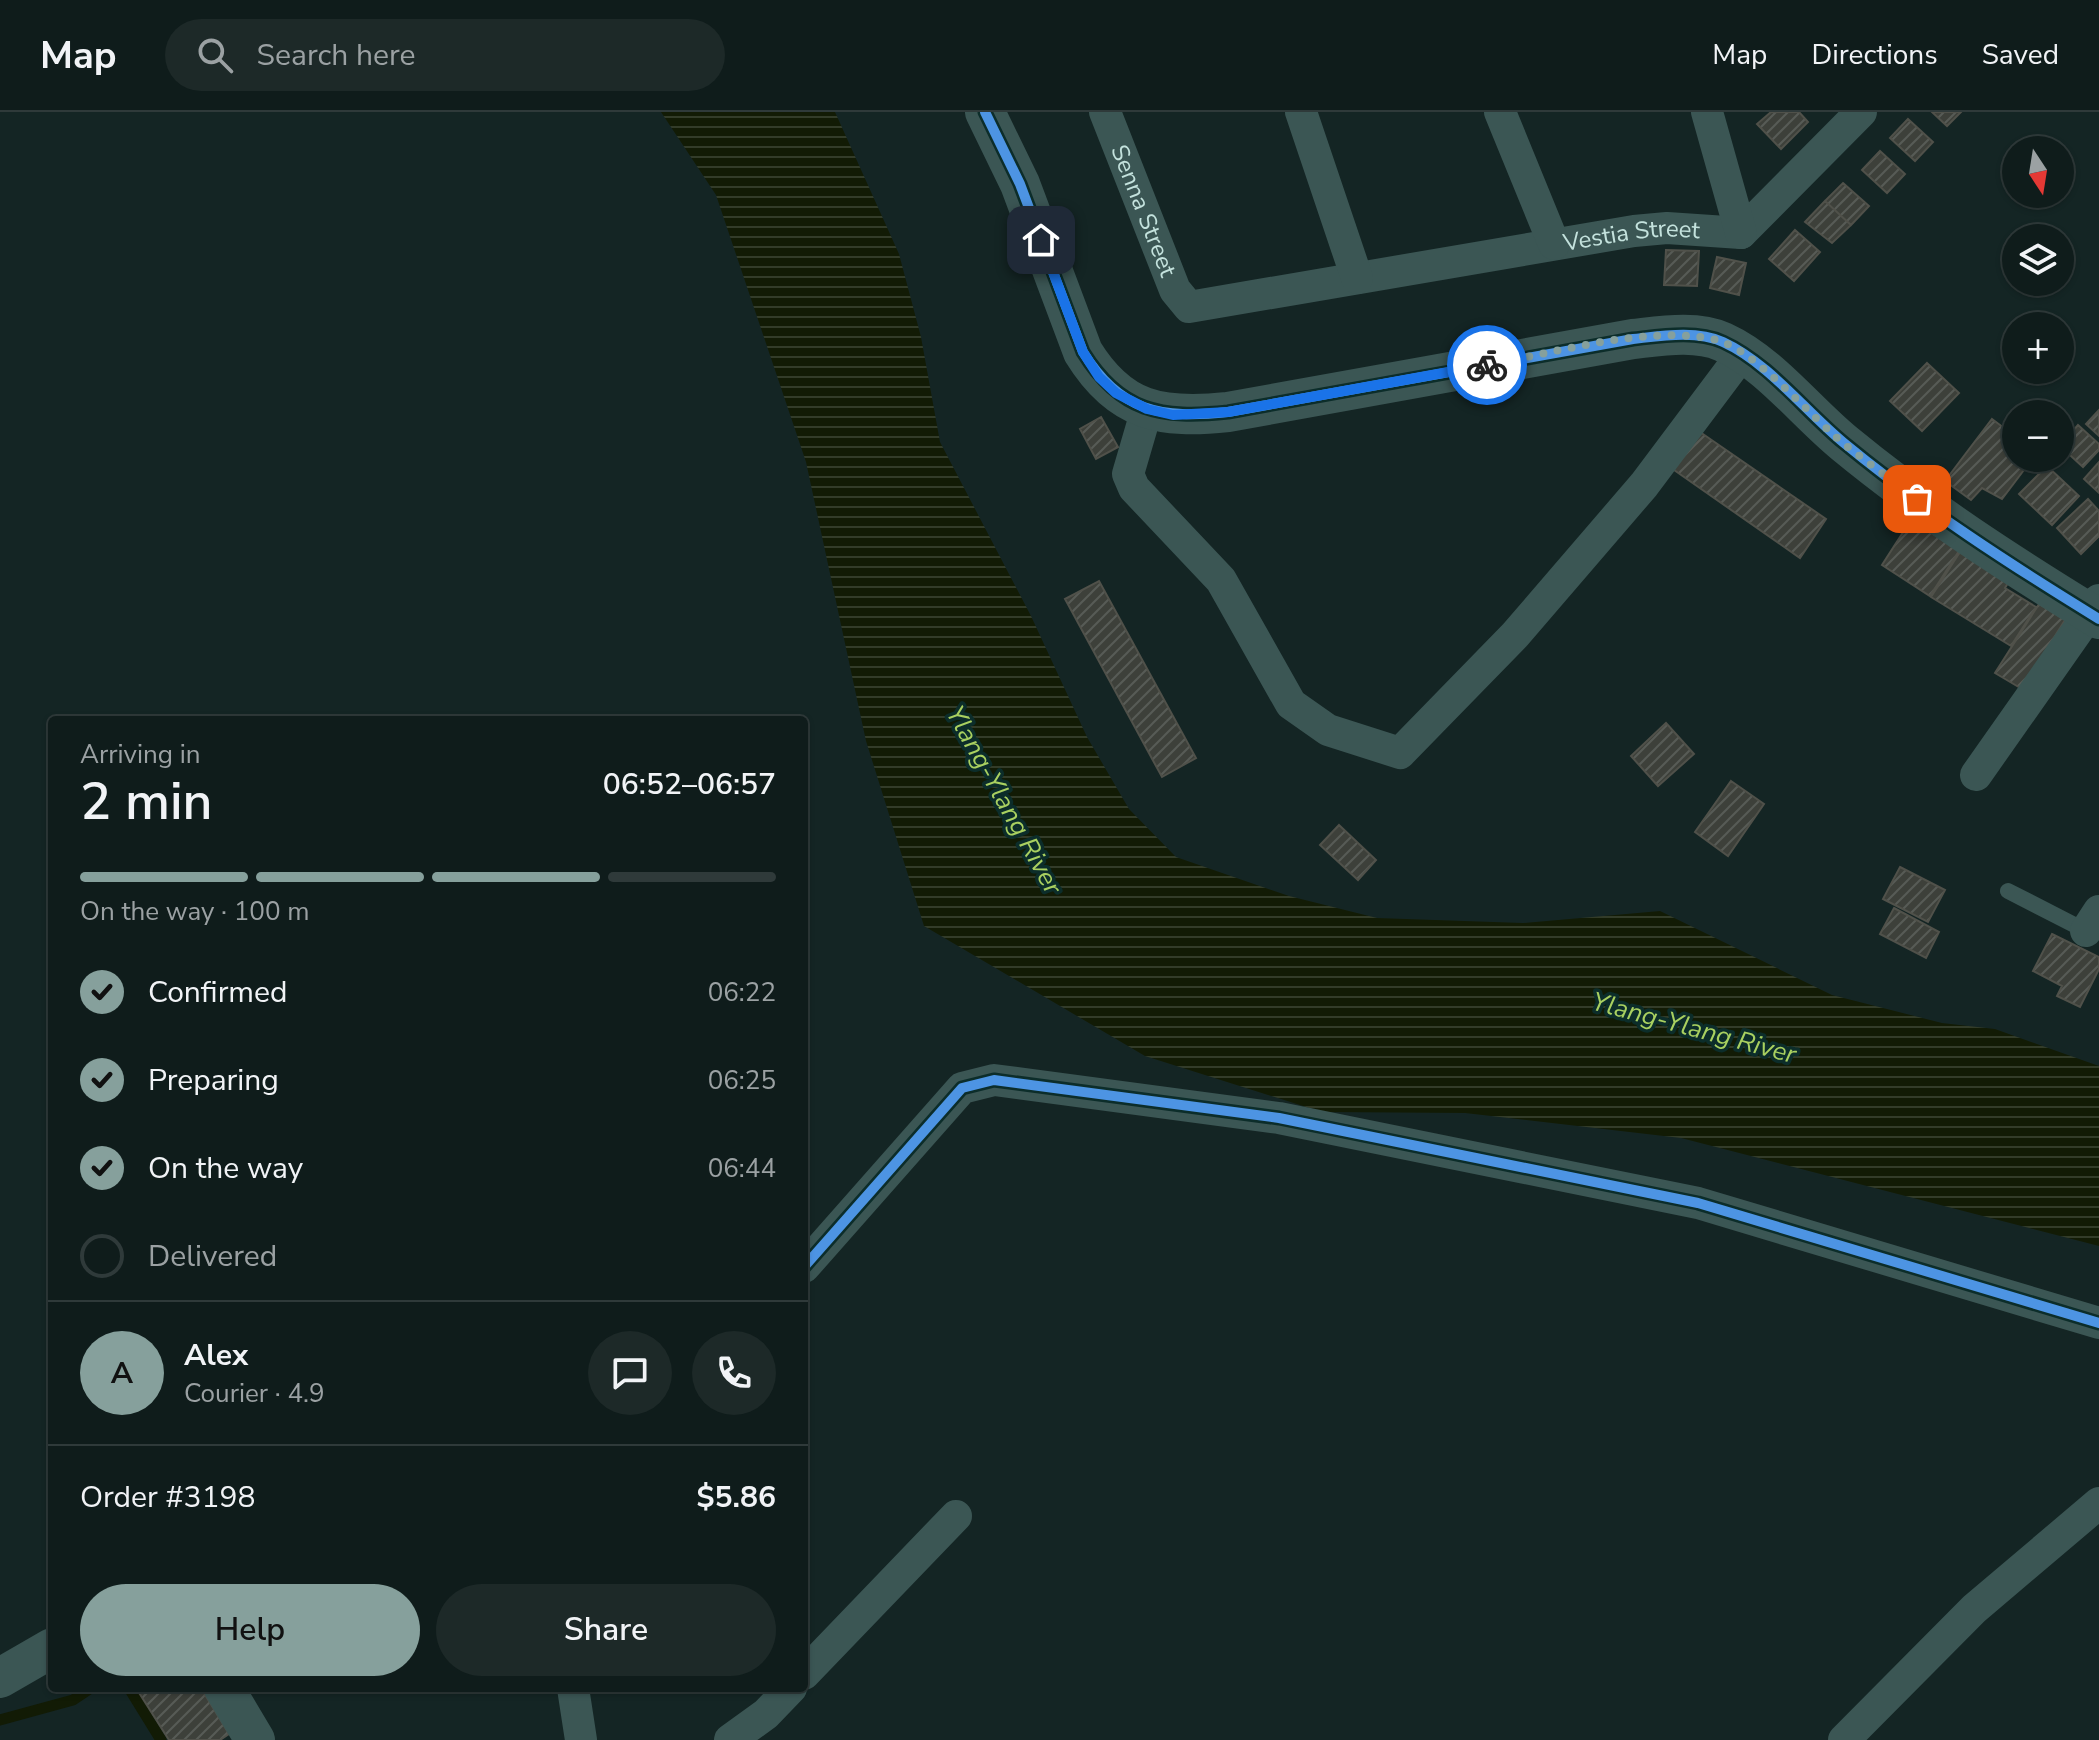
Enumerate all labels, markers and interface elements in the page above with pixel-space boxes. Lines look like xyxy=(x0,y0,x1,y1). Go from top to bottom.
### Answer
search box xyxy=(165,19,725,91)
text: Map xyxy=(40,30,117,81)
icon: search xyxy=(193,33,237,77)
text: Search here xyxy=(257,35,416,76)
text: Map xyxy=(1712,36,1767,74)
text: Directions xyxy=(1811,36,1938,74)
text: Saved xyxy=(1982,36,2059,74)
north arrow xyxy=(2002,136,2074,208)
map controls xyxy=(2002,136,2074,472)
street label: Senna Street xyxy=(1103,140,1184,282)
pin xyxy=(1007,206,1075,274)
street label: Vestia Street xyxy=(1560,212,1702,259)
icon: home xyxy=(1019,218,1063,262)
button: layers xyxy=(2002,224,2074,296)
button: + xyxy=(2002,312,2074,384)
courier xyxy=(1447,325,1527,405)
icon: bike xyxy=(1465,343,1509,387)
button: − xyxy=(2002,400,2074,472)
pin xyxy=(1883,465,1951,533)
icon: bag xyxy=(1895,477,1939,521)
water label: Ylang-Ylang River xyxy=(938,700,1071,901)
text: Arriving in xyxy=(80,737,201,772)
text: 06:52–06:57 xyxy=(603,764,776,805)
text: 2 min xyxy=(80,766,213,837)
text: On the way · 100 m xyxy=(80,894,309,929)
icon: check xyxy=(80,970,124,1014)
text: Confirmed xyxy=(148,972,288,1013)
text: 06:22 xyxy=(708,975,776,1010)
water label: Ylang-Ylang River xyxy=(1588,984,1801,1072)
icon: check xyxy=(80,1058,124,1102)
text: Preparing xyxy=(148,1060,279,1101)
text: 06:25 xyxy=(708,1063,776,1098)
icon: check xyxy=(80,1146,124,1190)
text: On the way xyxy=(148,1148,303,1189)
text: 06:44 xyxy=(708,1151,776,1186)
text: Delivered xyxy=(148,1236,277,1277)
button: chat xyxy=(588,1331,672,1415)
button: phone xyxy=(692,1331,776,1415)
text: Alex xyxy=(184,1335,248,1376)
text: A xyxy=(111,1353,133,1394)
text: Courier · 4.9 xyxy=(184,1376,325,1411)
text: Order #3198 xyxy=(80,1477,255,1518)
text: $5.86 xyxy=(697,1477,776,1518)
button: Help xyxy=(80,1584,420,1676)
button: Share xyxy=(436,1584,776,1676)

